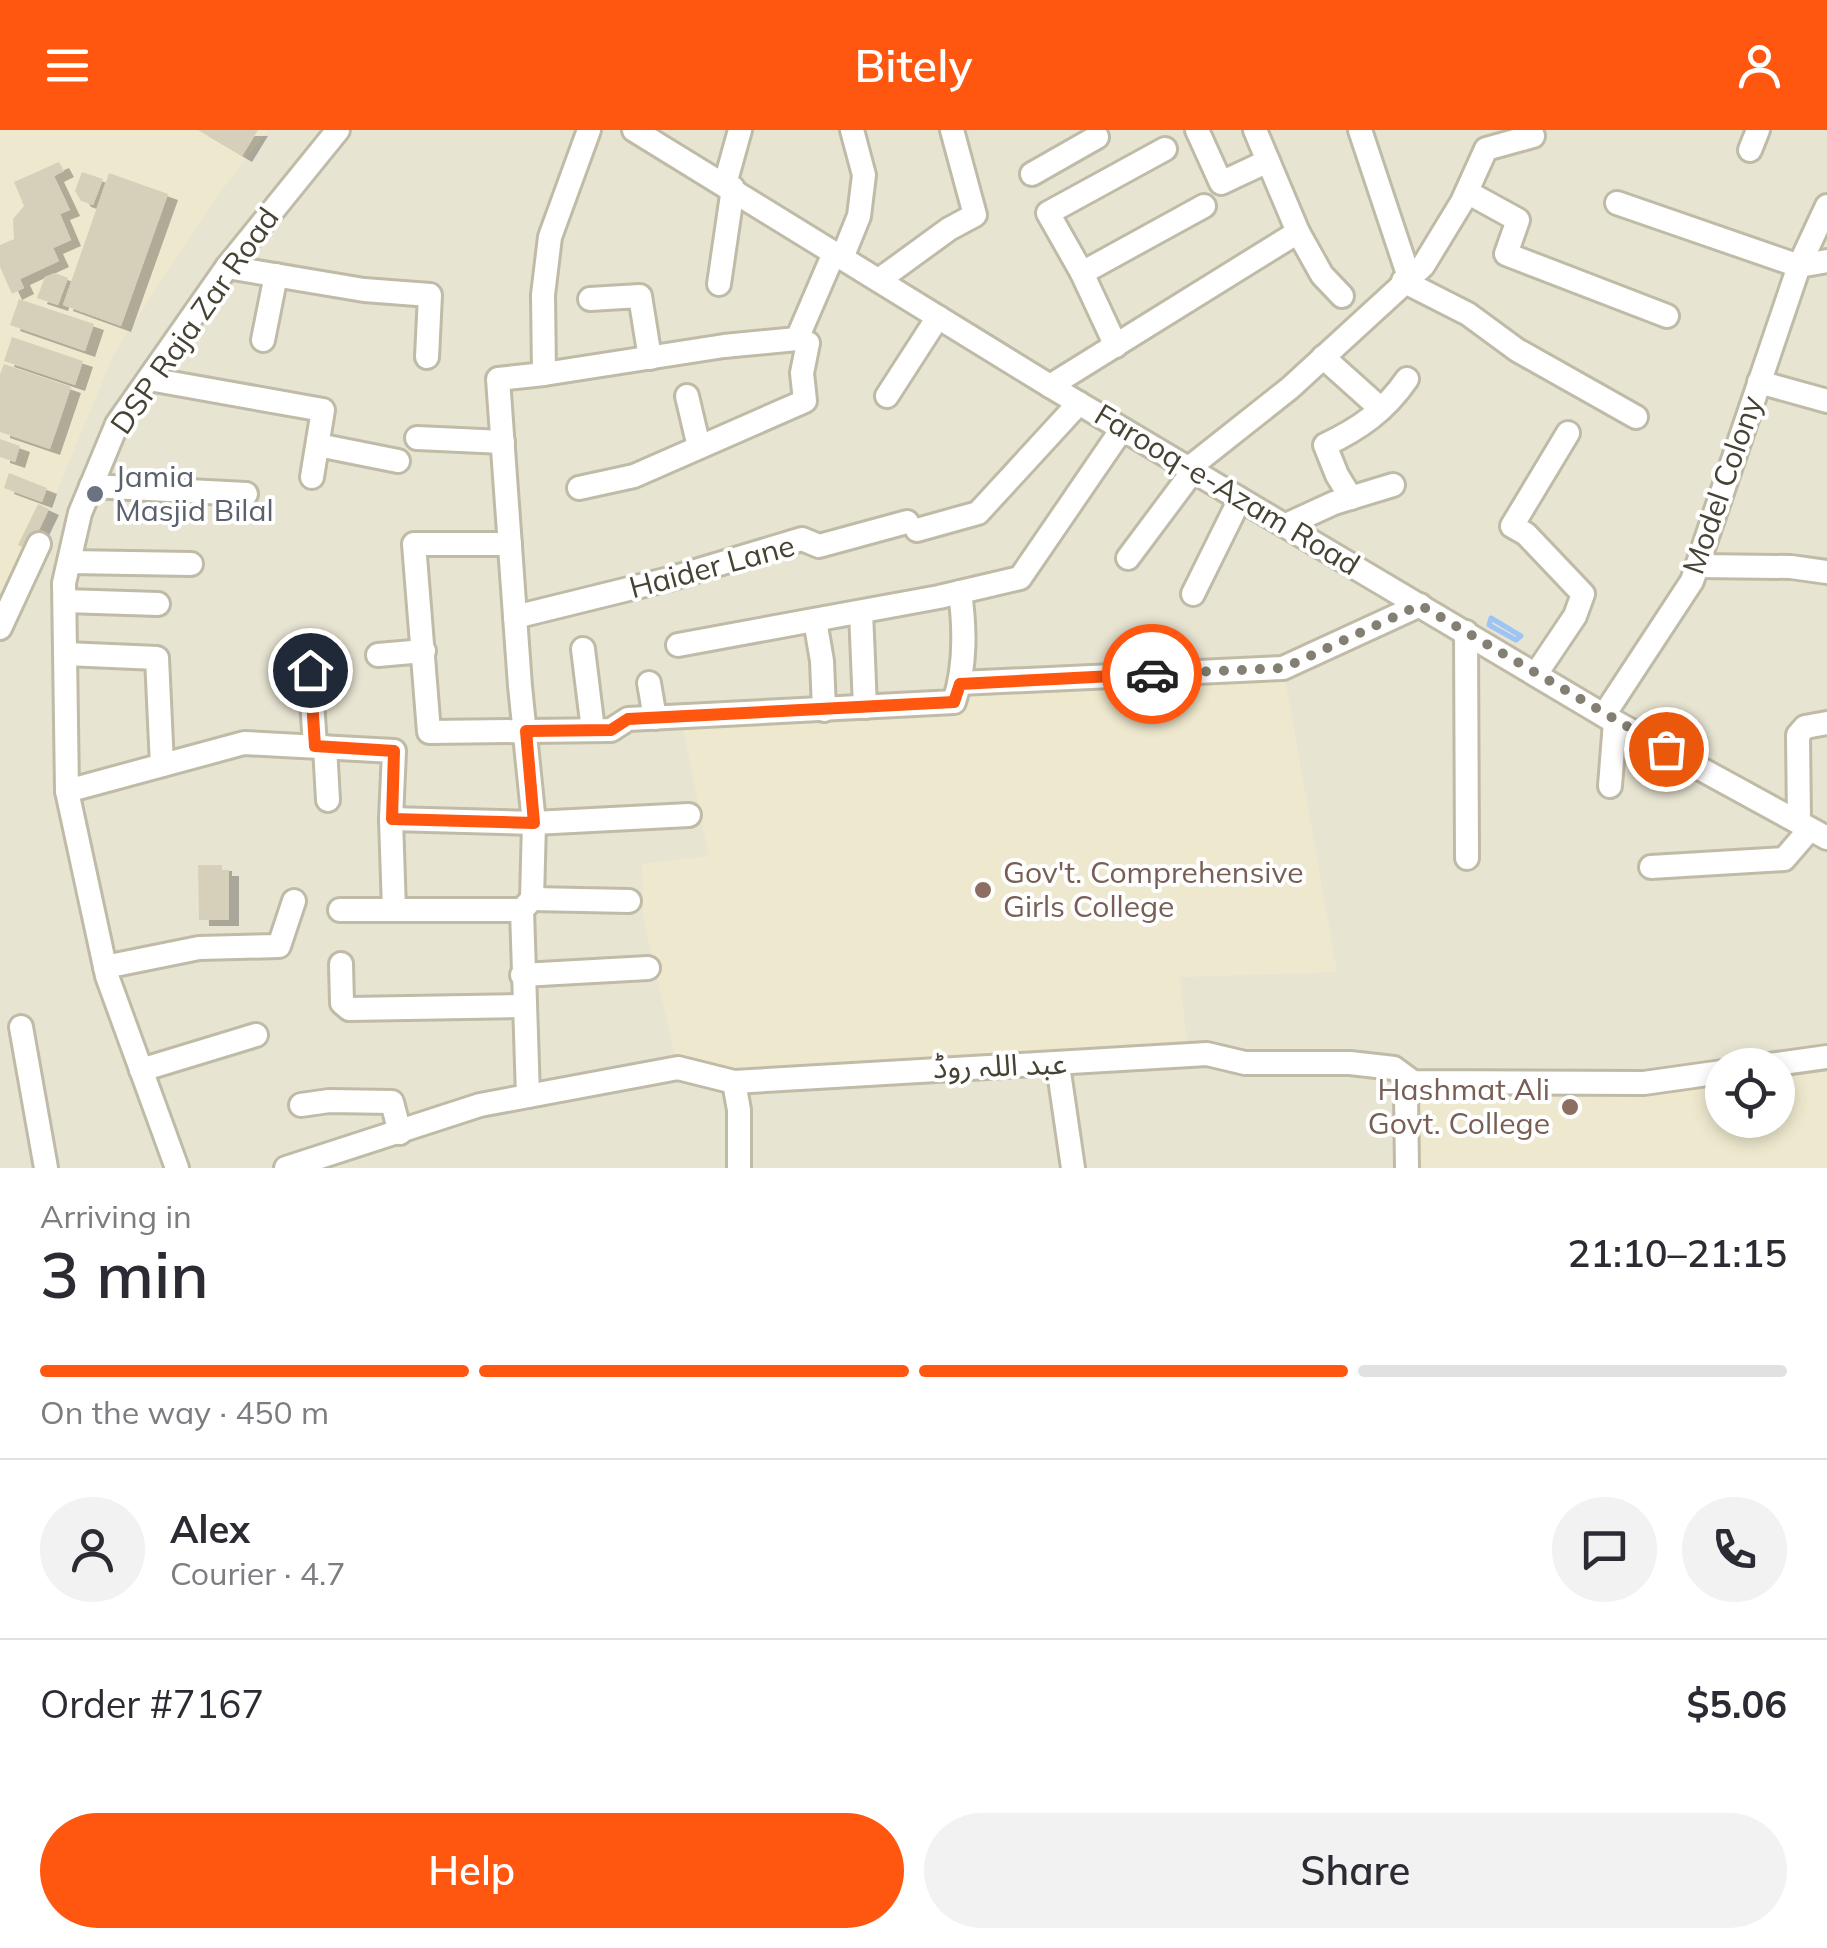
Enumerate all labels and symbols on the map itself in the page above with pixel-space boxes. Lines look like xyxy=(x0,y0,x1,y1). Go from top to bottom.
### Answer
street label: DSP Raja Zar Road xyxy=(102,200,287,441)
street label: Model Colony xyxy=(1674,390,1770,579)
street label: Farooq-e-Azam Road xyxy=(1088,395,1367,583)
place label: Jamia Masjid Bilal xyxy=(115,457,274,529)
marker: Jamia Masjid Bilal xyxy=(84,483,106,505)
street label: Haider Lane xyxy=(625,526,798,606)
courier xyxy=(1102,624,1202,724)
pin xyxy=(268,628,353,713)
pin xyxy=(1624,707,1709,792)
place label: Gov't. Comprehensive Girls College xyxy=(1003,853,1303,925)
marker: Gov't. Comprehensive Girls College xyxy=(972,879,994,901)
street label: عبد اللہ روڈ xyxy=(932,1044,1068,1086)
place label: Hashmat Ali Govt. College xyxy=(1368,1070,1550,1142)
marker: Hashmat Ali Govt. College xyxy=(1559,1096,1581,1118)

